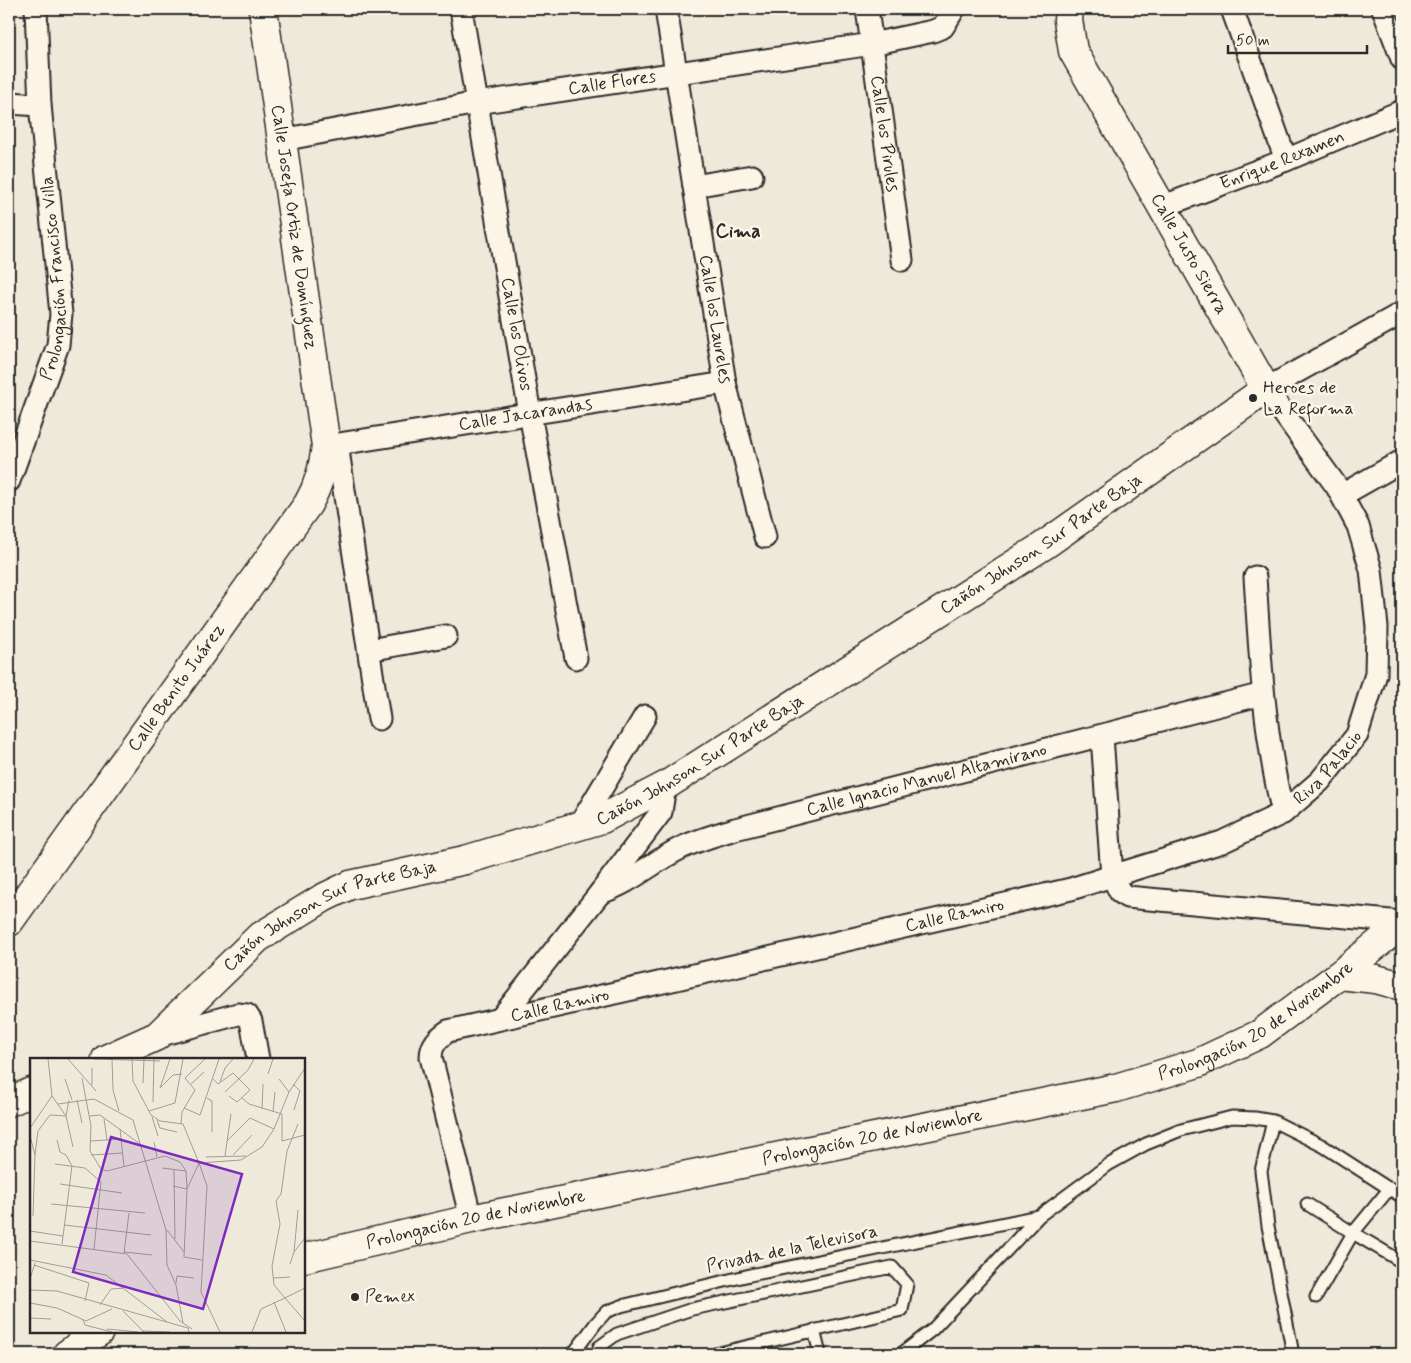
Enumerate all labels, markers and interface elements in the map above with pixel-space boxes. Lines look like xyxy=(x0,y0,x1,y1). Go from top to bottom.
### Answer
scale bar xyxy=(1228,22,1367,54)
text: 50 m xyxy=(1236,31,1270,51)
street label: Calle Flores xyxy=(566,64,658,101)
street label: Calle los Pirules xyxy=(864,74,904,194)
street label: Calle Josefa Ortiz de Domínguez xyxy=(263,103,323,351)
street label: Enrique Rexamen xyxy=(1217,125,1348,196)
street label: Prolongación Francisco Villa xyxy=(34,175,73,384)
street label: Calle Justo Sierra xyxy=(1145,189,1233,319)
district label: Cima xyxy=(715,219,761,244)
street label: Calle los Laureles xyxy=(693,253,737,385)
street label: Calle los Olivos xyxy=(495,276,538,393)
place label: Heroes de La Reforma xyxy=(1263,376,1354,423)
street label: Calle Jacarandas xyxy=(457,392,594,437)
marker: Heroes de La Reforma xyxy=(1247,392,1259,404)
street label: Cañón Johnson Sur Parte Baja xyxy=(935,468,1147,620)
street label: Calle Benito Juárez xyxy=(123,619,231,757)
street label: Cañón Johnson Sur Parte Baja xyxy=(592,689,809,832)
street label: Riva Palacio xyxy=(1288,726,1368,811)
street label: Calle Ignacio Manuel Altamirano xyxy=(804,738,1049,822)
street label: Cañón Johnson Sur Parte Baja xyxy=(218,855,439,977)
street label: Calle Ramiro xyxy=(903,893,1006,938)
street label: Prolongación 20 de Noviembre xyxy=(1155,956,1359,1087)
street label: Calle Ramiro xyxy=(508,983,612,1028)
inset map xyxy=(30,1058,305,1333)
street label: Prolongación 20 de Noviembre xyxy=(760,1103,984,1172)
street label: Prolongación 20 de Noviembre xyxy=(364,1184,587,1255)
street label: Privada de la Televisora xyxy=(704,1219,880,1279)
place label: Pemex xyxy=(365,1285,415,1309)
marker: Pemex xyxy=(349,1291,361,1303)

